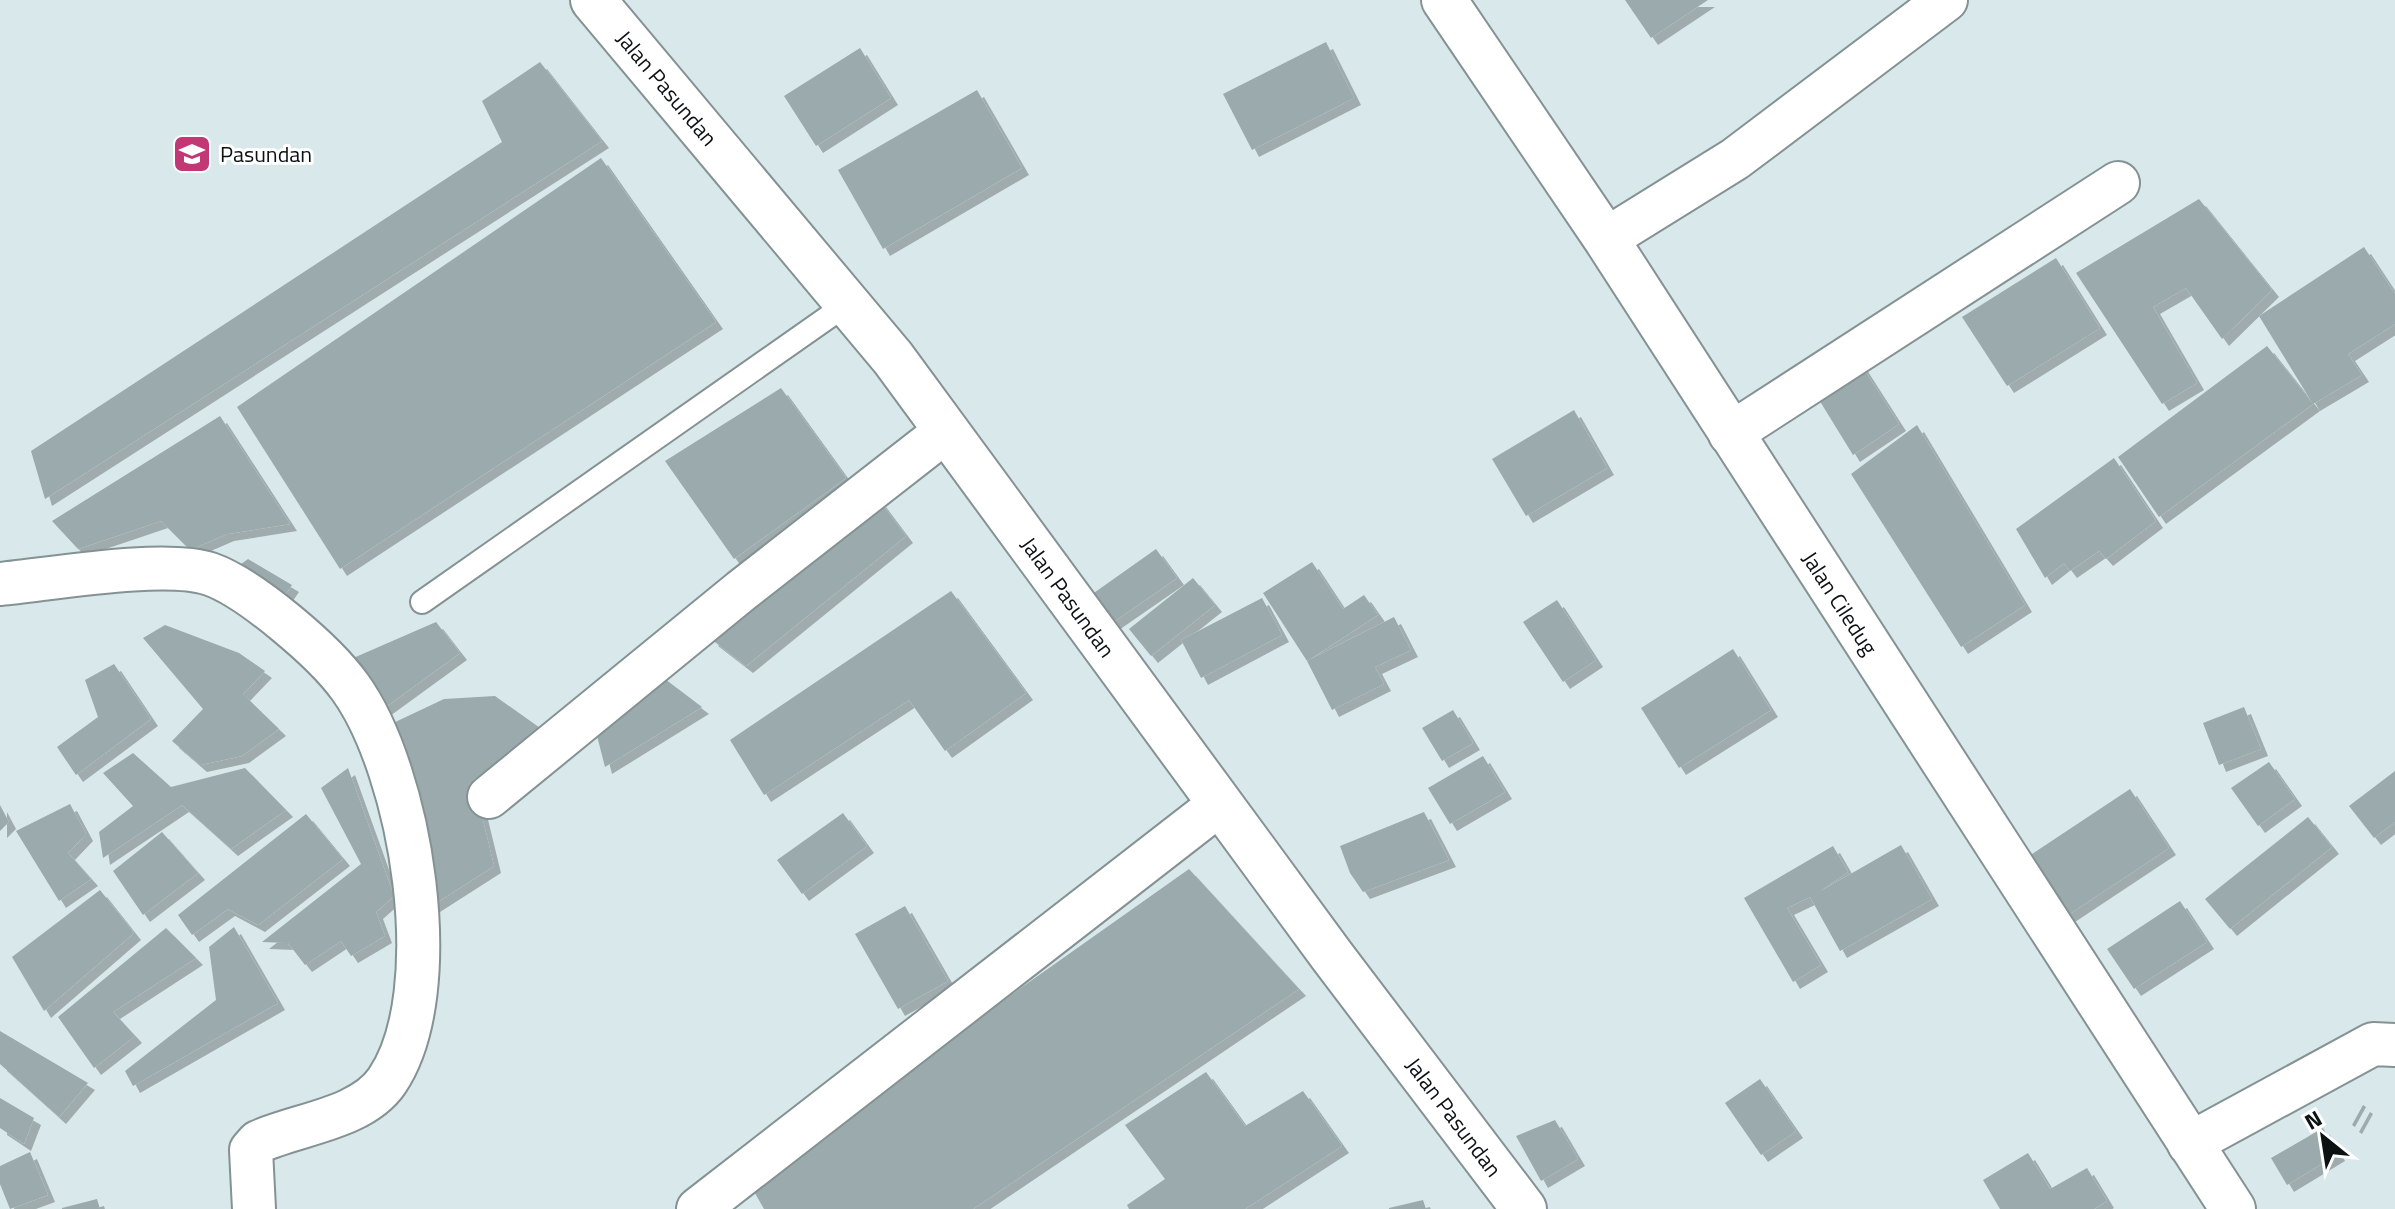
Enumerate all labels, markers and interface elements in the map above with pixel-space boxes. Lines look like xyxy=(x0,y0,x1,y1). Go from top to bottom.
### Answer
street label: Jalan Pasundan xyxy=(608,23,726,153)
school or university icon: Pasundan xyxy=(171,133,213,175)
place label: Pasundan xyxy=(220,137,312,171)
street label: Jalan Pasundan xyxy=(1012,529,1124,665)
street label: Jalan Ciledug xyxy=(1794,544,1886,662)
street label: Jalan Pasundan xyxy=(1398,1050,1510,1184)
north arrow xyxy=(2283,1097,2363,1177)
text: N xyxy=(2298,1101,2328,1138)

